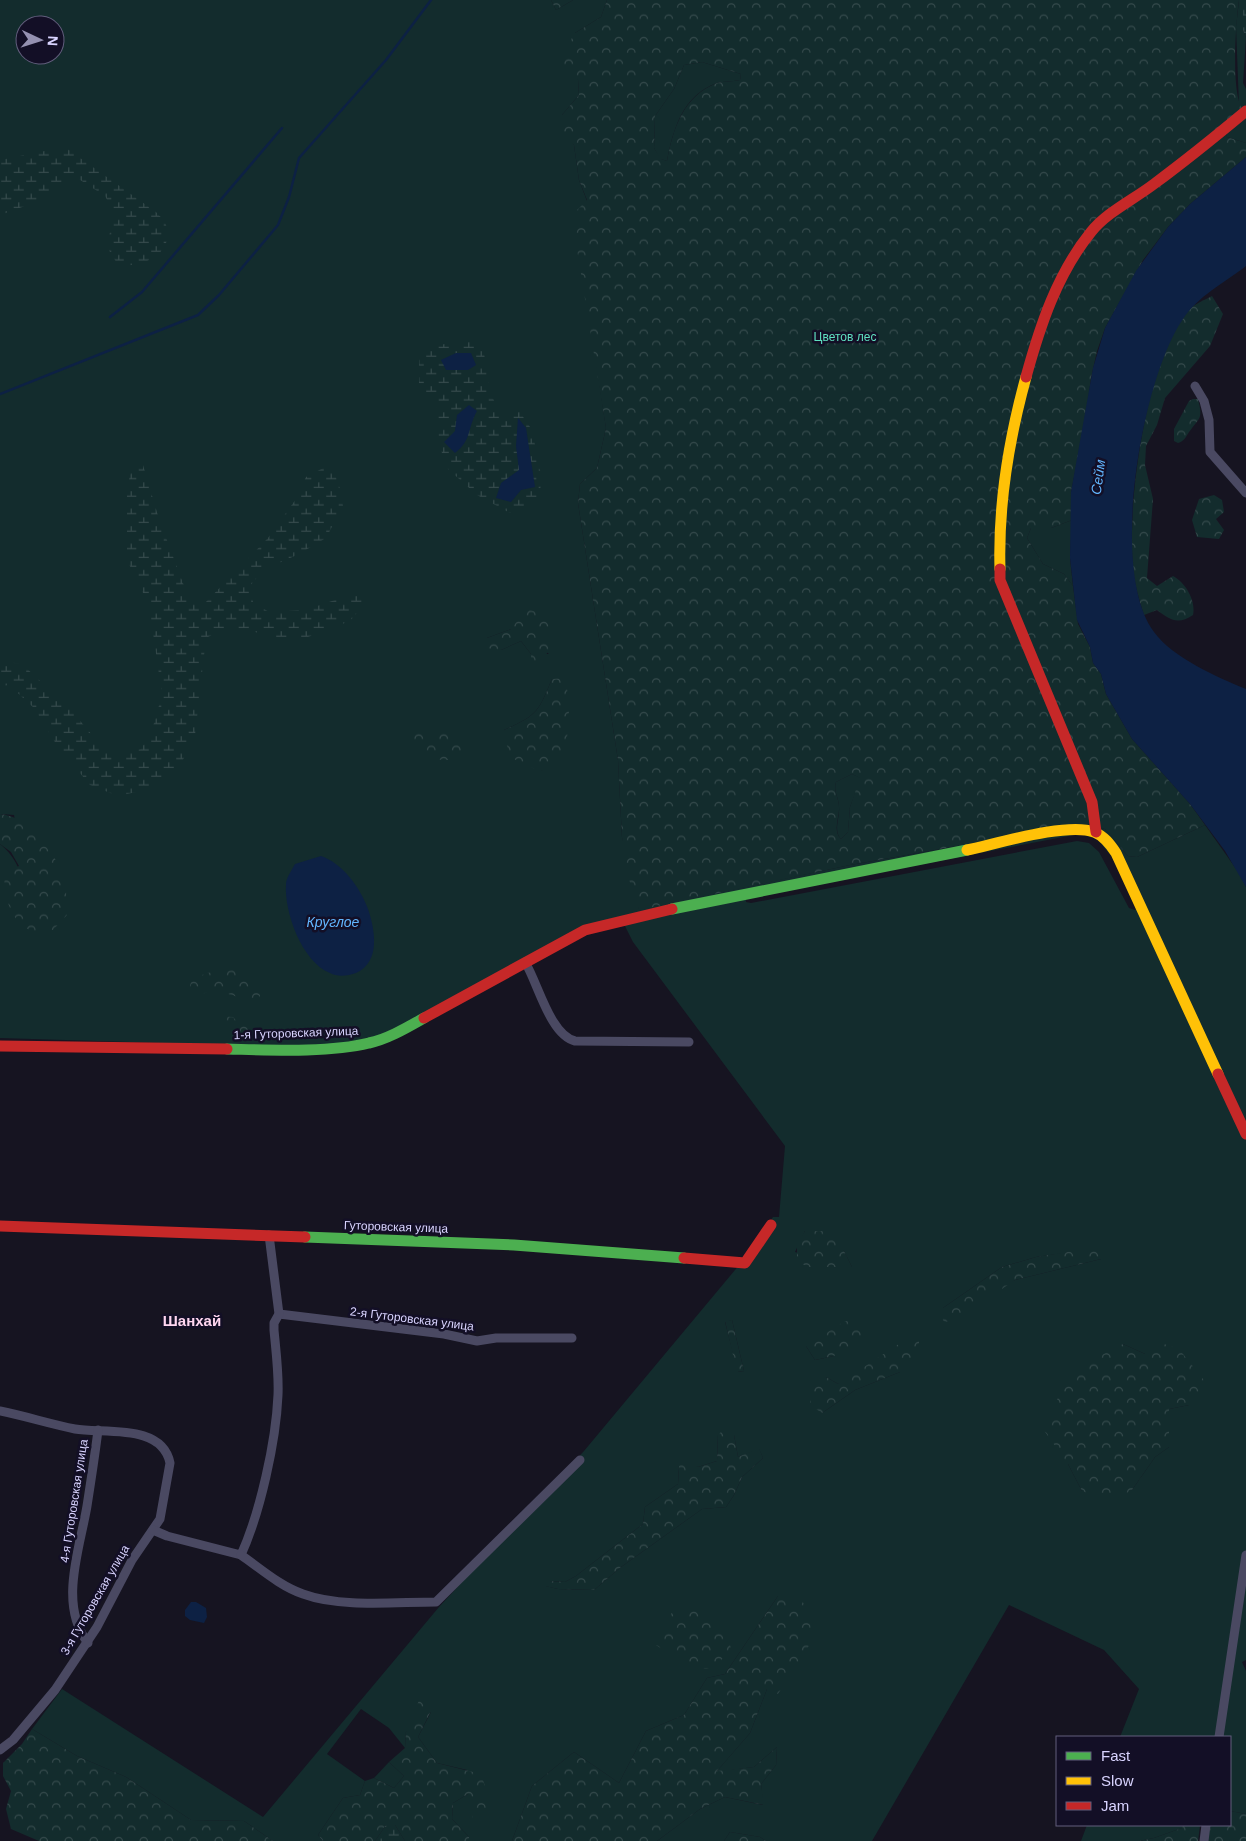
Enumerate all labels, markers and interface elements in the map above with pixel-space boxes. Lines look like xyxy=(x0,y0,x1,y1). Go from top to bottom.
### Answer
north arrow xyxy=(15,15,65,65)
text: N xyxy=(45,35,61,47)
park label: Цветов лес xyxy=(814,330,876,344)
water label: Сейм xyxy=(1088,458,1108,496)
water label: Круглое xyxy=(307,914,360,930)
street label: 1-я Гуторовская улица xyxy=(233,1024,359,1042)
street label: Гуторовская улица xyxy=(344,1218,449,1236)
street label: 2-я Гуторовская улица xyxy=(349,1304,475,1334)
district label: Шанхай xyxy=(163,1312,221,1329)
street label: 4-я Гуторовская улица xyxy=(57,1438,91,1564)
street label: 3-я Гуторовская улица xyxy=(58,1542,132,1658)
legend xyxy=(1056,1736,1231,1826)
text: Fast xyxy=(1101,1747,1131,1764)
text: Slow xyxy=(1101,1772,1134,1789)
text: Jam xyxy=(1101,1797,1129,1814)

